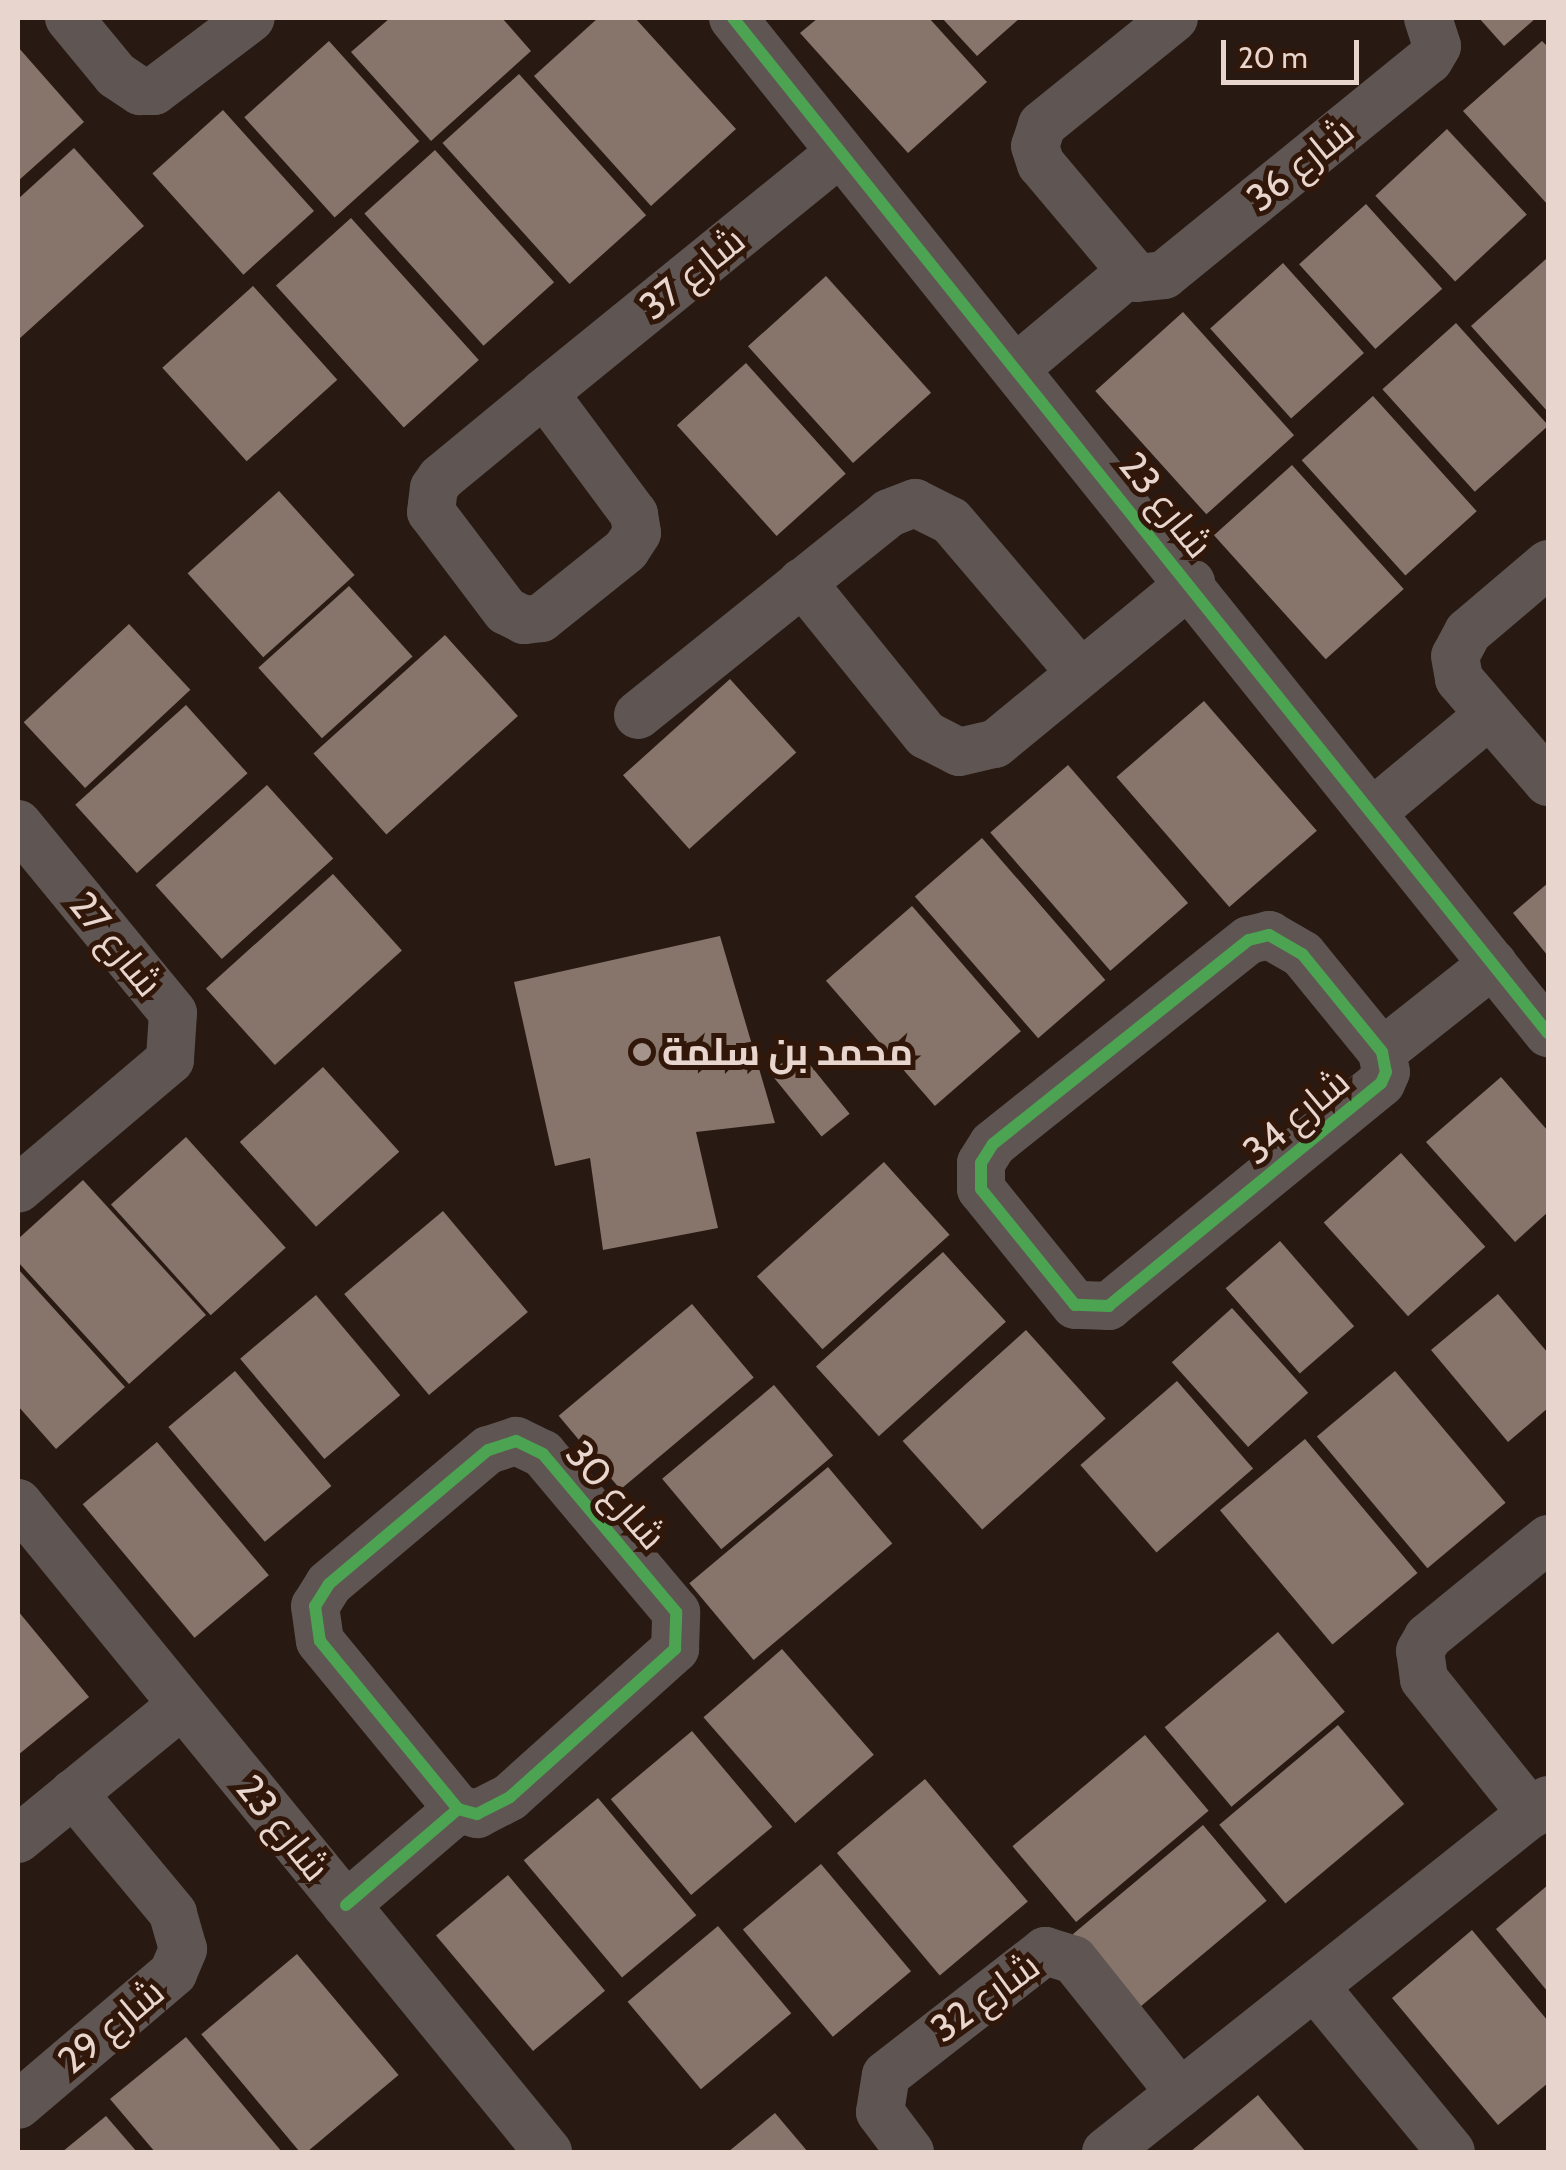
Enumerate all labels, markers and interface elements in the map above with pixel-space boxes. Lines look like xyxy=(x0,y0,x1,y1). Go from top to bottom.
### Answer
scale bar xyxy=(1226,20,1364,82)
text: 20 m xyxy=(1238,39,1308,76)
street label: شارع 36 xyxy=(1237,107,1363,221)
street label: شارع 37 xyxy=(630,217,754,329)
street label: شارع 23 xyxy=(1110,443,1222,567)
street label: شارع 27 xyxy=(60,883,172,1005)
place label: محمد بن سلمة xyxy=(662,1029,913,1075)
marker: محمد بن سلمة xyxy=(631,1041,653,1063)
street label: شارع 34 xyxy=(1234,1058,1358,1174)
street label: شارع 30 xyxy=(556,1431,676,1559)
street label: شارع 23 xyxy=(227,1766,339,1890)
street label: شارع 32 xyxy=(922,1943,1048,2051)
street label: شارع 29 xyxy=(49,1969,173,2083)

